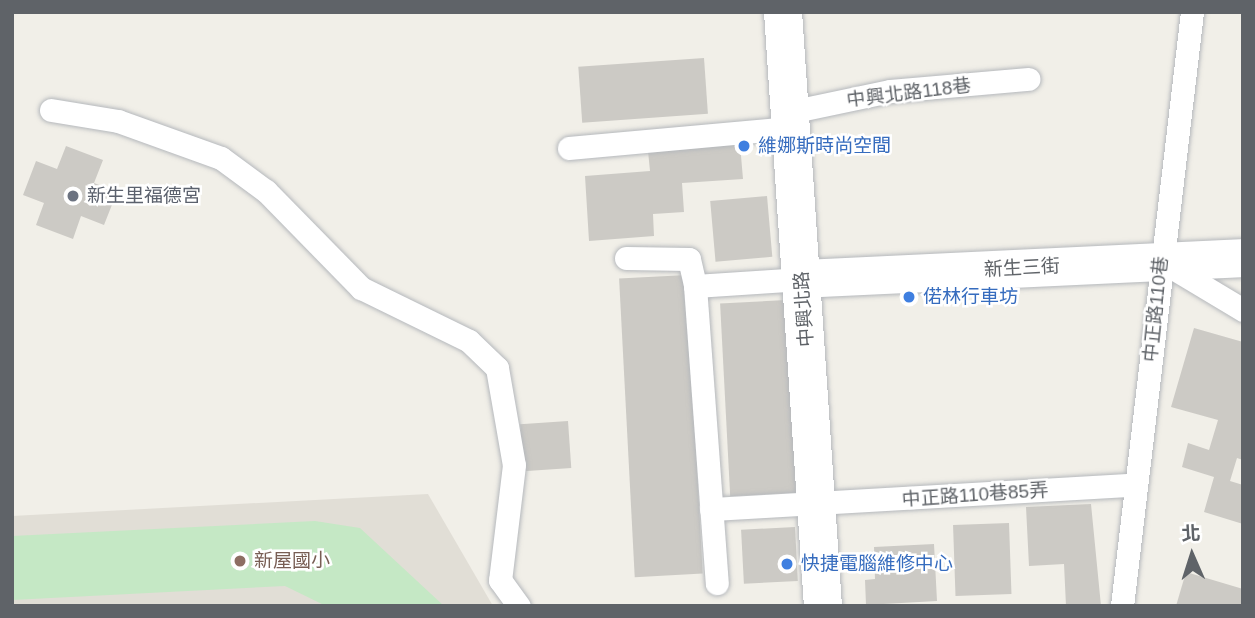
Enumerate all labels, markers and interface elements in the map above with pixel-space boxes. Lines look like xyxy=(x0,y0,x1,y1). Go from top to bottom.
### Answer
street label: 中興北路118巷 xyxy=(845,74,973,112)
place label: 維娜斯時尚空間 xyxy=(758,135,891,157)
marker: 維娜斯時尚空間 xyxy=(736,138,752,154)
place label: 新生里福德宮 xyxy=(87,185,201,207)
marker: 新生里福德宮 xyxy=(65,188,81,204)
street label: 新生三街 xyxy=(983,255,1061,281)
street label: 中正路110巷 xyxy=(1139,255,1173,363)
street label: 中興北路 xyxy=(790,270,818,348)
place label: 偌林行車坊 xyxy=(923,286,1018,308)
marker: 偌林行車坊 xyxy=(901,289,917,305)
street label: 中正路110巷85弄 xyxy=(901,479,1049,511)
north arrow xyxy=(1157,520,1227,590)
text: 北 xyxy=(1181,523,1201,545)
place label: 新屋國小 xyxy=(254,550,330,572)
marker: 新屋國小 xyxy=(232,553,248,569)
place label: 快捷電腦維修中心 xyxy=(801,553,953,575)
marker: 快捷電腦維修中心 xyxy=(779,556,795,572)

